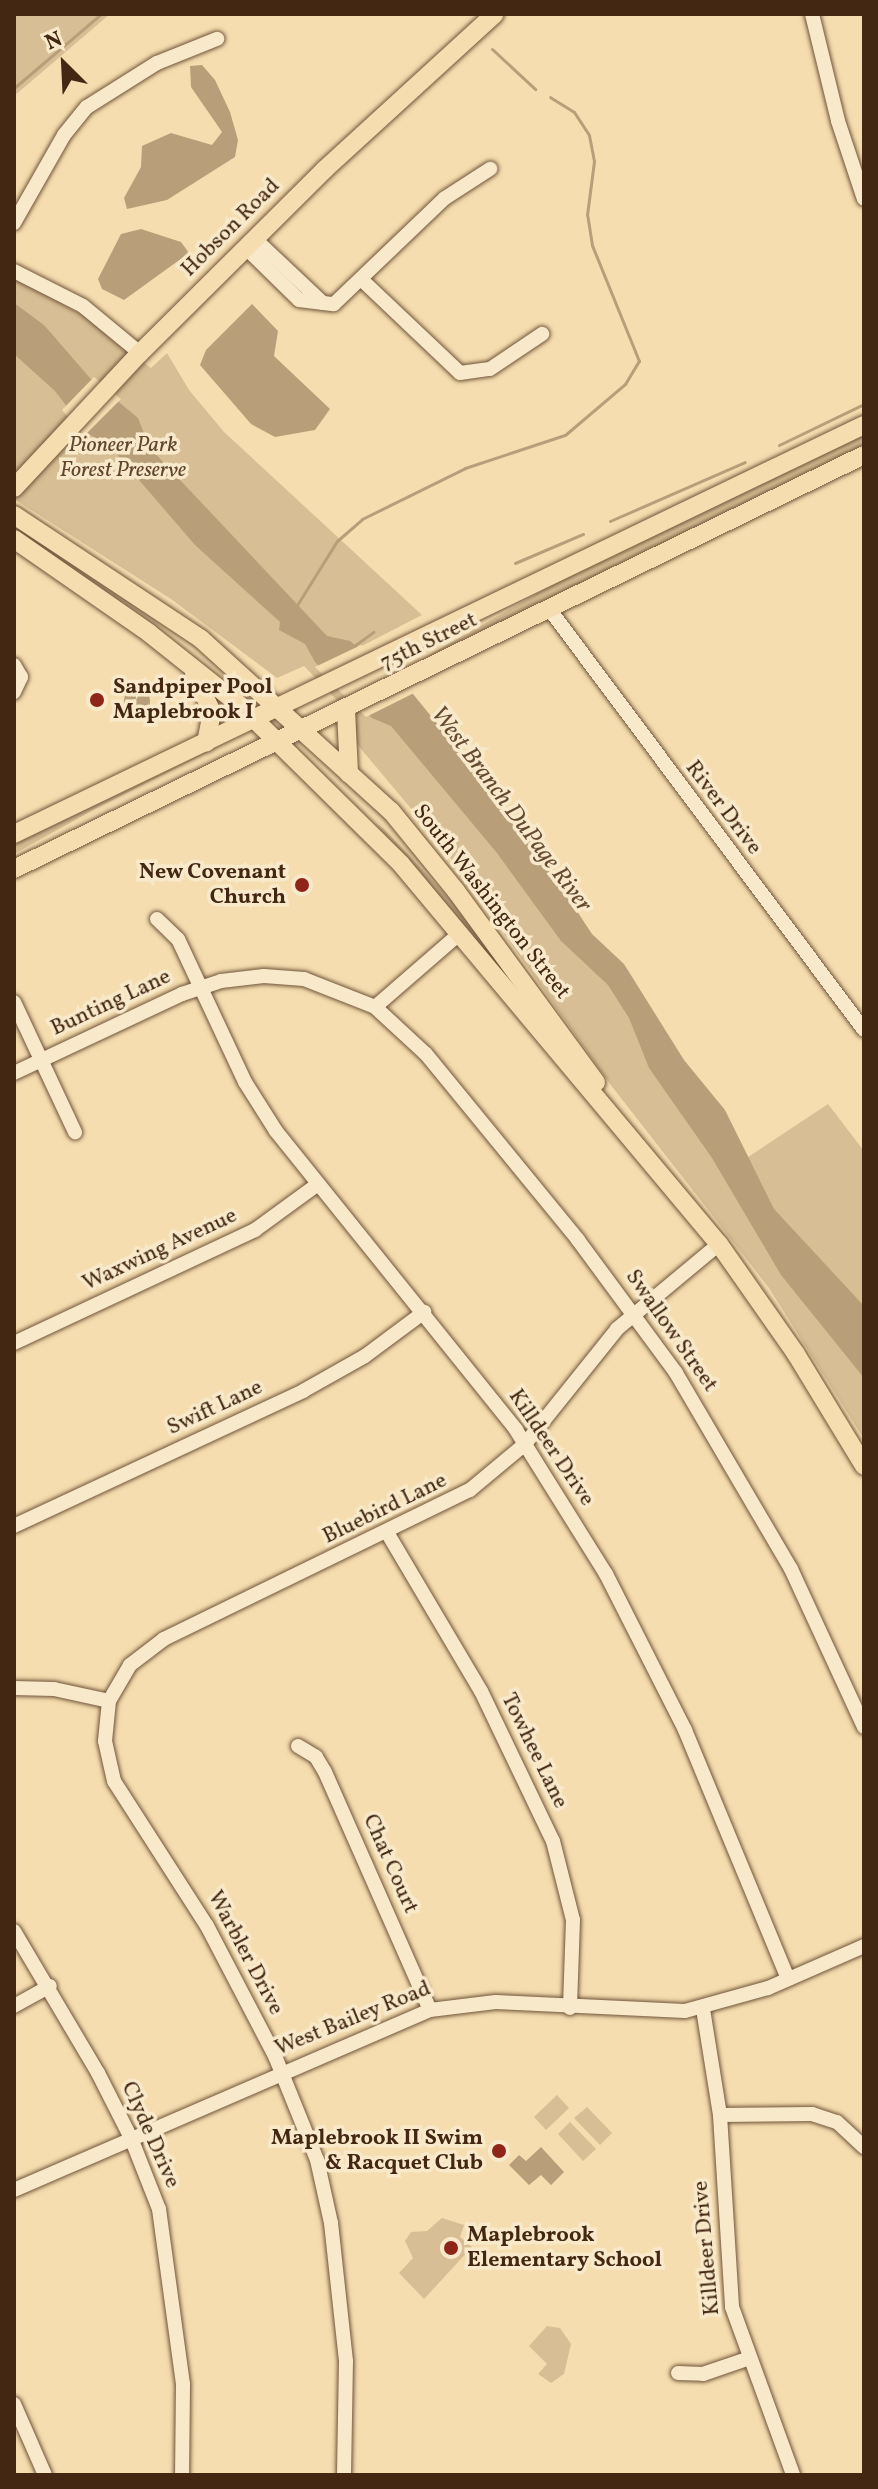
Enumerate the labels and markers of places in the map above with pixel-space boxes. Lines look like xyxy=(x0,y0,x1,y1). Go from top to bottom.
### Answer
place label: Sandpiper Pool Maplebrook I xyxy=(113,674,273,726)
marker: Sandpiper Pool Maplebrook I xyxy=(88,691,106,709)
place label: New Covenant Church xyxy=(139,859,286,910)
marker: New Covenant Church xyxy=(293,876,311,894)
place label: Maplebrook II Swim & Racquet Club xyxy=(271,2125,483,2176)
marker: Maplebrook II Swim & Racquet Club xyxy=(490,2142,508,2160)
place label: Maplebrook Elementary School xyxy=(467,2222,662,2274)
marker: Maplebrook Elementary School xyxy=(442,2239,460,2257)

